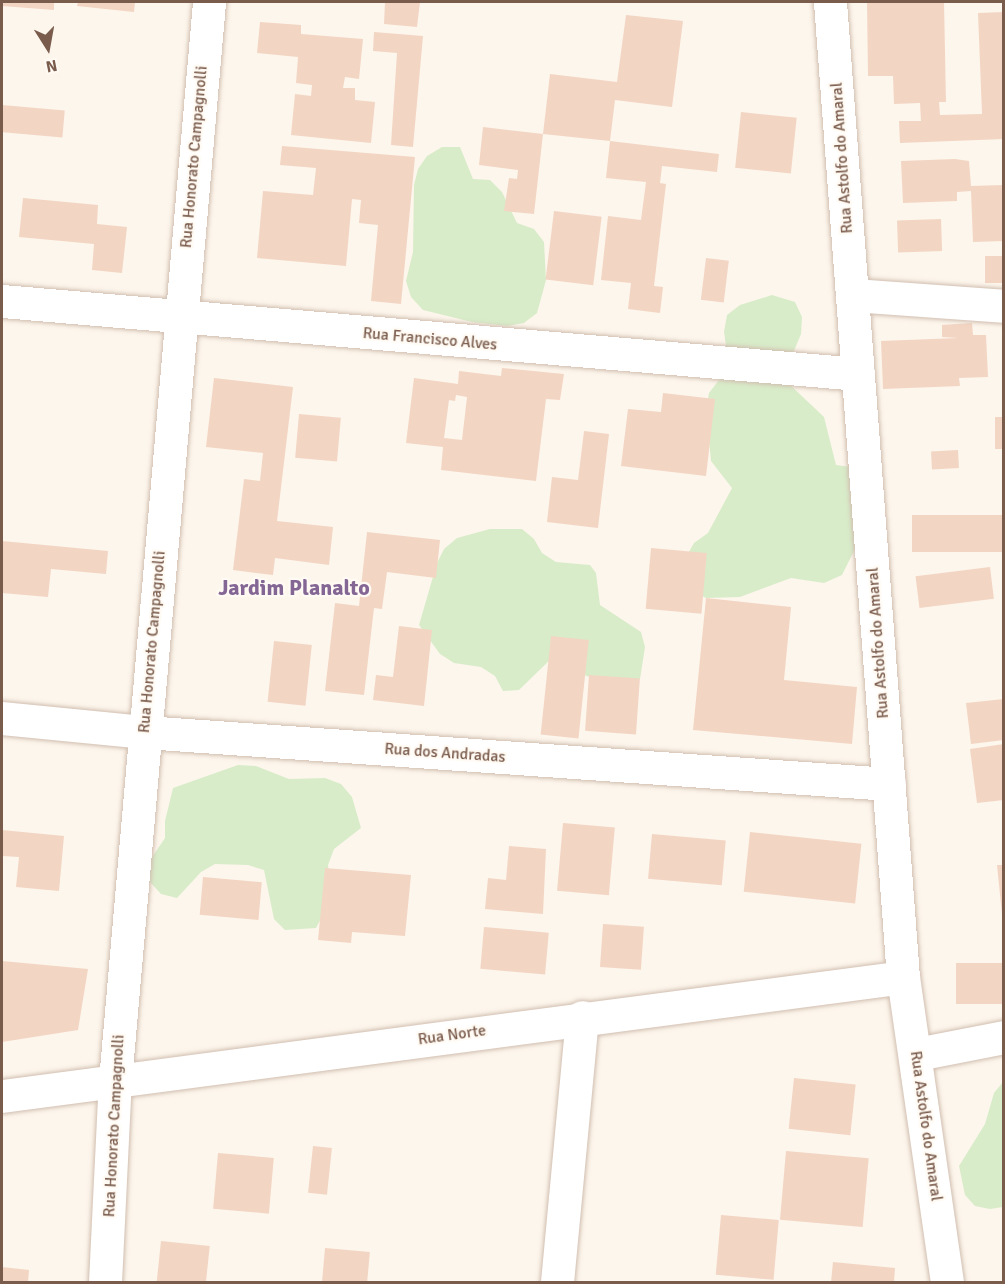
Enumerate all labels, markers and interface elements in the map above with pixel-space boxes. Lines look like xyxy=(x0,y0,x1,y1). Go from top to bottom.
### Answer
north arrow xyxy=(18,18,78,78)
text: N xyxy=(44,55,59,77)
street label: Rua Honorato Campagnolli xyxy=(176,65,212,249)
street label: Rua Astolfo do Amaral xyxy=(827,82,857,234)
street label: Rua Francisco Alves xyxy=(362,324,498,354)
street label: Rua Honorato Campagnolli xyxy=(134,550,170,734)
street label: Rua Astolfo do Amaral xyxy=(863,567,893,719)
district label: Jardim Planalto xyxy=(218,575,370,601)
street label: Rua dos Andradas xyxy=(384,739,506,767)
street label: Rua Norte xyxy=(417,1021,487,1049)
street label: Rua Honorato Campagnolli xyxy=(100,1034,128,1218)
street label: Rua Astolfo do Amaral xyxy=(906,1050,946,1202)

